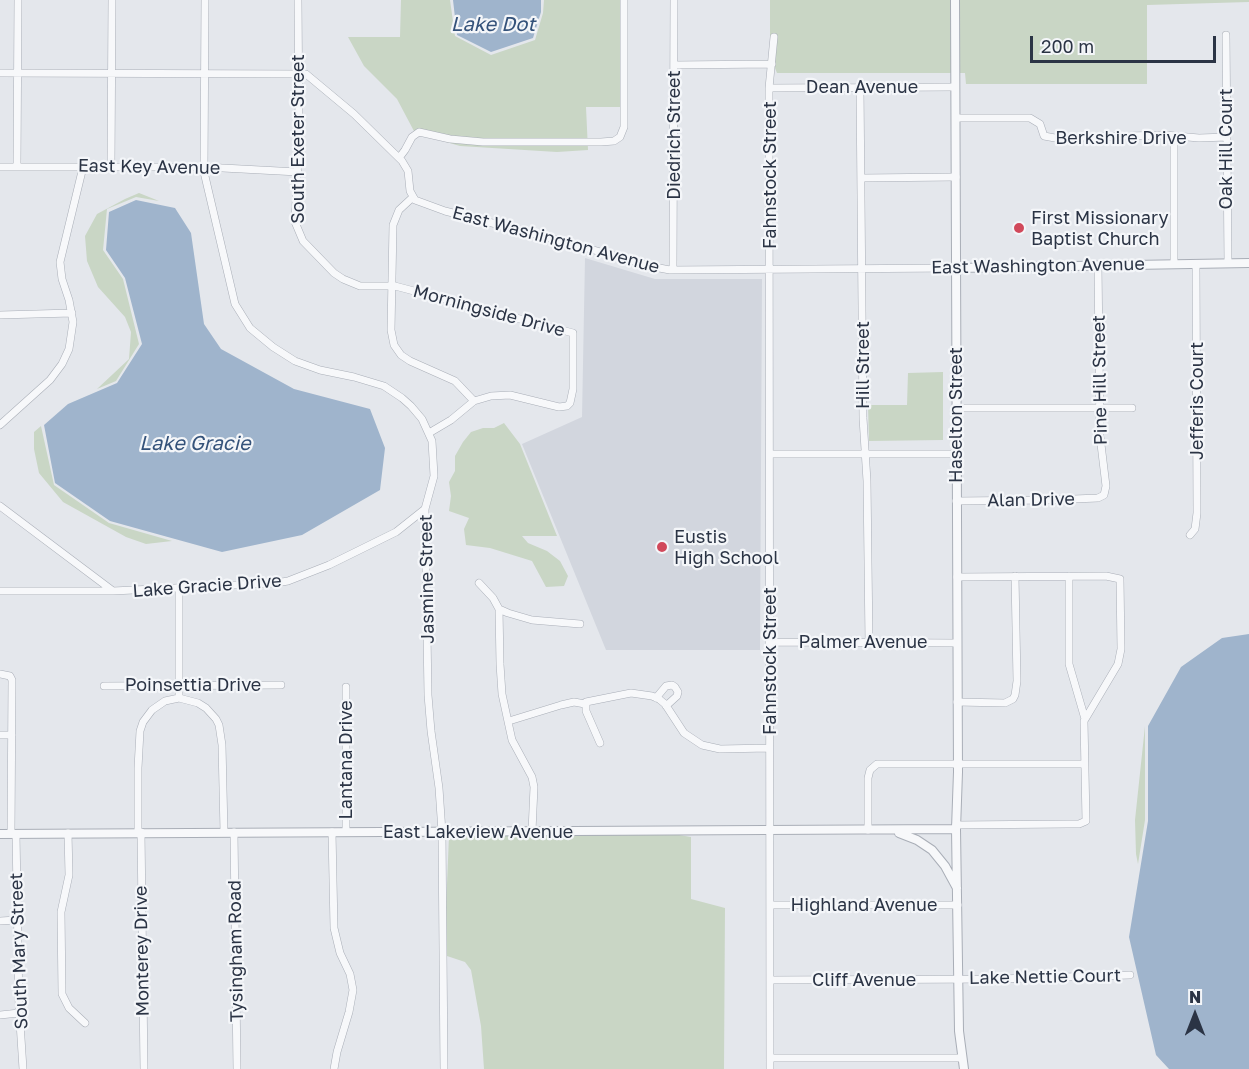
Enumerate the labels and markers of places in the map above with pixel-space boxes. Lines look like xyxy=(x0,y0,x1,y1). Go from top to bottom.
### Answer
place label: First Missionary Baptist Church xyxy=(1031,207,1169,250)
marker: First Missionary Baptist Church xyxy=(1012,221,1026,235)
place label: Eustis High School xyxy=(674,526,779,568)
marker: Eustis High School xyxy=(655,540,669,554)

